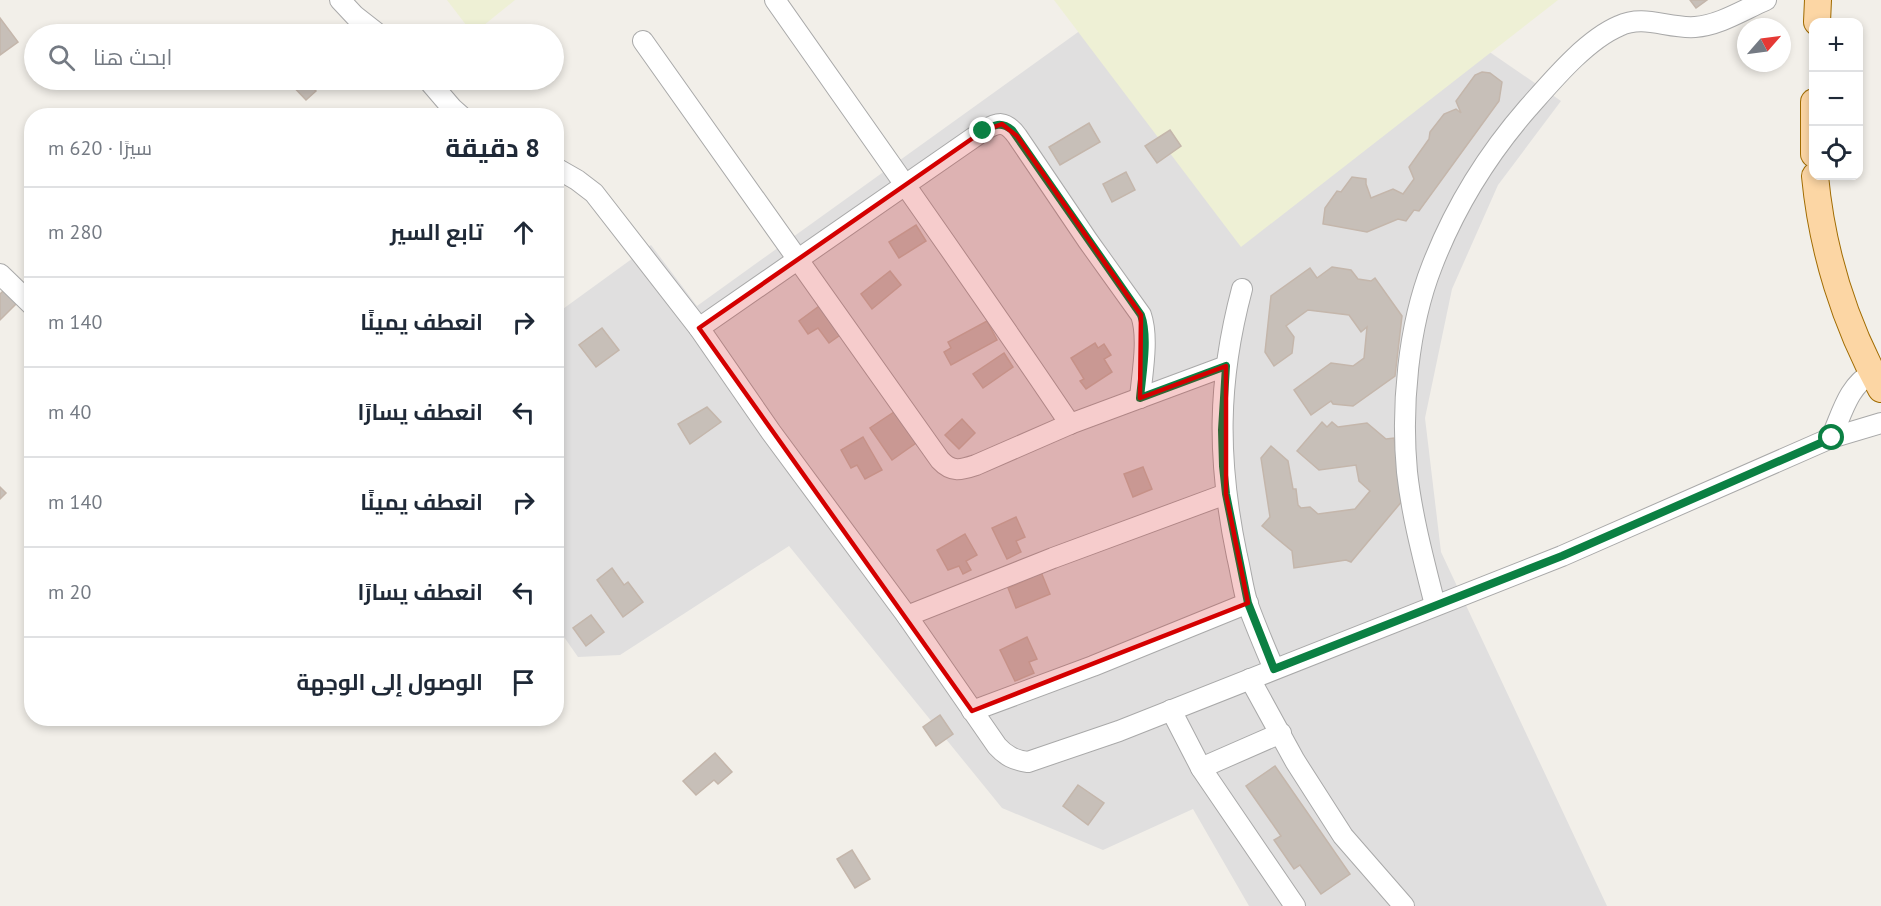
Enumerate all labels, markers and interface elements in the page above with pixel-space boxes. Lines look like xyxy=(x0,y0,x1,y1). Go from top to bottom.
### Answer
north arrow xyxy=(1737,18,1791,72)
map controls xyxy=(1809,18,1863,180)
button: + xyxy=(1809,18,1863,72)
search box xyxy=(24,24,564,90)
icon: search xyxy=(45,41,78,74)
text: ابحث هنا xyxy=(93,43,172,71)
button: − xyxy=(1809,72,1863,126)
route end xyxy=(969,117,995,143)
button: locate xyxy=(1809,126,1863,180)
text: 8 دقيقة xyxy=(445,131,540,164)
text: سيرًا · 620 m xyxy=(48,135,152,161)
icon: ahead xyxy=(507,216,540,249)
text: تابع السير xyxy=(390,218,483,246)
text: 280 m xyxy=(48,219,102,245)
icon: right xyxy=(507,306,540,339)
text: انعطف يمينًا xyxy=(360,308,483,336)
text: 140 m xyxy=(48,309,102,335)
icon: left xyxy=(507,396,540,429)
text: انعطف يسارًا xyxy=(357,398,483,426)
text: 40 m xyxy=(48,399,91,425)
route start xyxy=(1818,424,1844,450)
icon: right xyxy=(507,486,540,519)
text: انعطف يمينًا xyxy=(360,488,483,516)
text: 140 m xyxy=(48,489,102,515)
icon: left xyxy=(507,576,540,609)
text: انعطف يسارًا xyxy=(357,578,483,606)
text: 20 m xyxy=(48,579,91,605)
icon: arrive xyxy=(507,666,540,699)
text: الوصول إلى الوجهة xyxy=(297,668,483,696)

